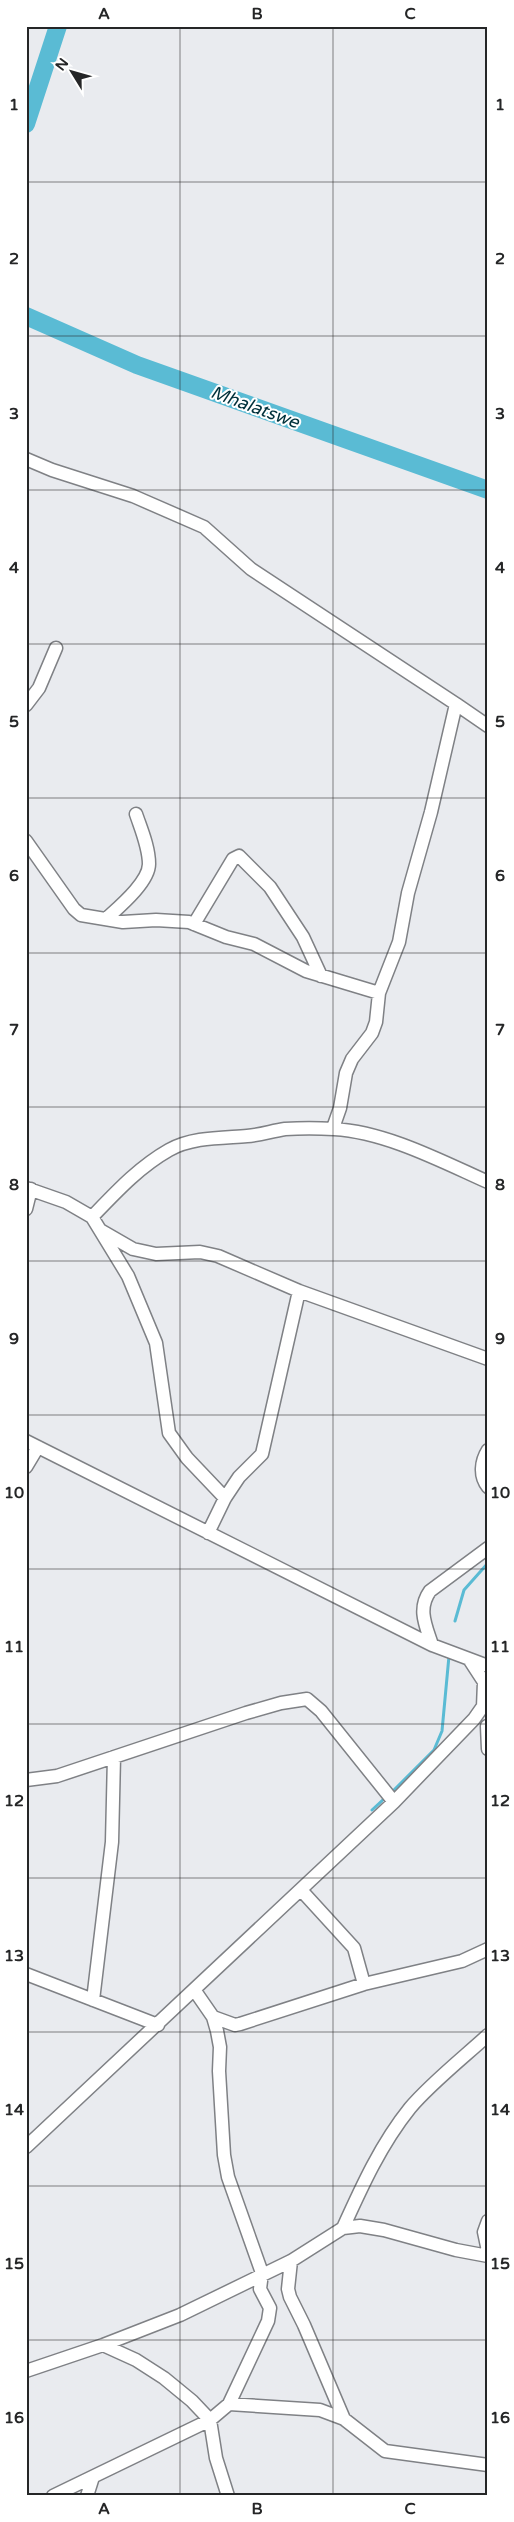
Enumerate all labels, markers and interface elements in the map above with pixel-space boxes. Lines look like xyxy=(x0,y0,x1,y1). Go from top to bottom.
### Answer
text: A xyxy=(98,4,110,24)
text: B xyxy=(251,4,263,24)
text: C xyxy=(404,4,416,24)
north arrow xyxy=(48,48,98,98)
text: N xyxy=(52,55,72,74)
text: 1 xyxy=(9,95,19,115)
text: 1 xyxy=(495,95,505,115)
text: 2 xyxy=(9,249,19,269)
text: 2 xyxy=(495,249,505,269)
water label: Mhalatswe xyxy=(208,381,303,433)
text: 3 xyxy=(9,404,19,424)
text: 3 xyxy=(495,404,505,424)
text: 4 xyxy=(9,558,19,578)
text: 4 xyxy=(495,558,505,578)
text: 5 xyxy=(9,712,19,732)
text: 5 xyxy=(495,712,505,732)
text: 6 xyxy=(9,866,19,886)
text: 6 xyxy=(495,866,505,886)
text: 7 xyxy=(9,1020,19,1040)
text: 7 xyxy=(495,1020,505,1040)
text: 8 xyxy=(9,1175,19,1195)
text: 8 xyxy=(495,1175,505,1195)
text: 9 xyxy=(9,1329,19,1349)
text: 9 xyxy=(495,1329,505,1349)
text: 10 xyxy=(4,1483,24,1503)
text: 10 xyxy=(490,1483,510,1503)
text: 11 xyxy=(4,1637,24,1657)
text: 11 xyxy=(490,1637,510,1657)
text: 12 xyxy=(4,1791,24,1811)
text: 12 xyxy=(490,1791,510,1811)
text: 13 xyxy=(4,1946,24,1966)
text: 13 xyxy=(490,1946,510,1966)
text: 14 xyxy=(4,2100,24,2120)
text: 14 xyxy=(490,2100,510,2120)
text: 15 xyxy=(4,2254,24,2274)
text: 15 xyxy=(490,2254,510,2274)
text: 16 xyxy=(4,2408,24,2428)
text: 16 xyxy=(490,2408,510,2428)
text: A xyxy=(98,2499,110,2519)
text: B xyxy=(251,2499,263,2519)
text: C xyxy=(404,2499,416,2519)

